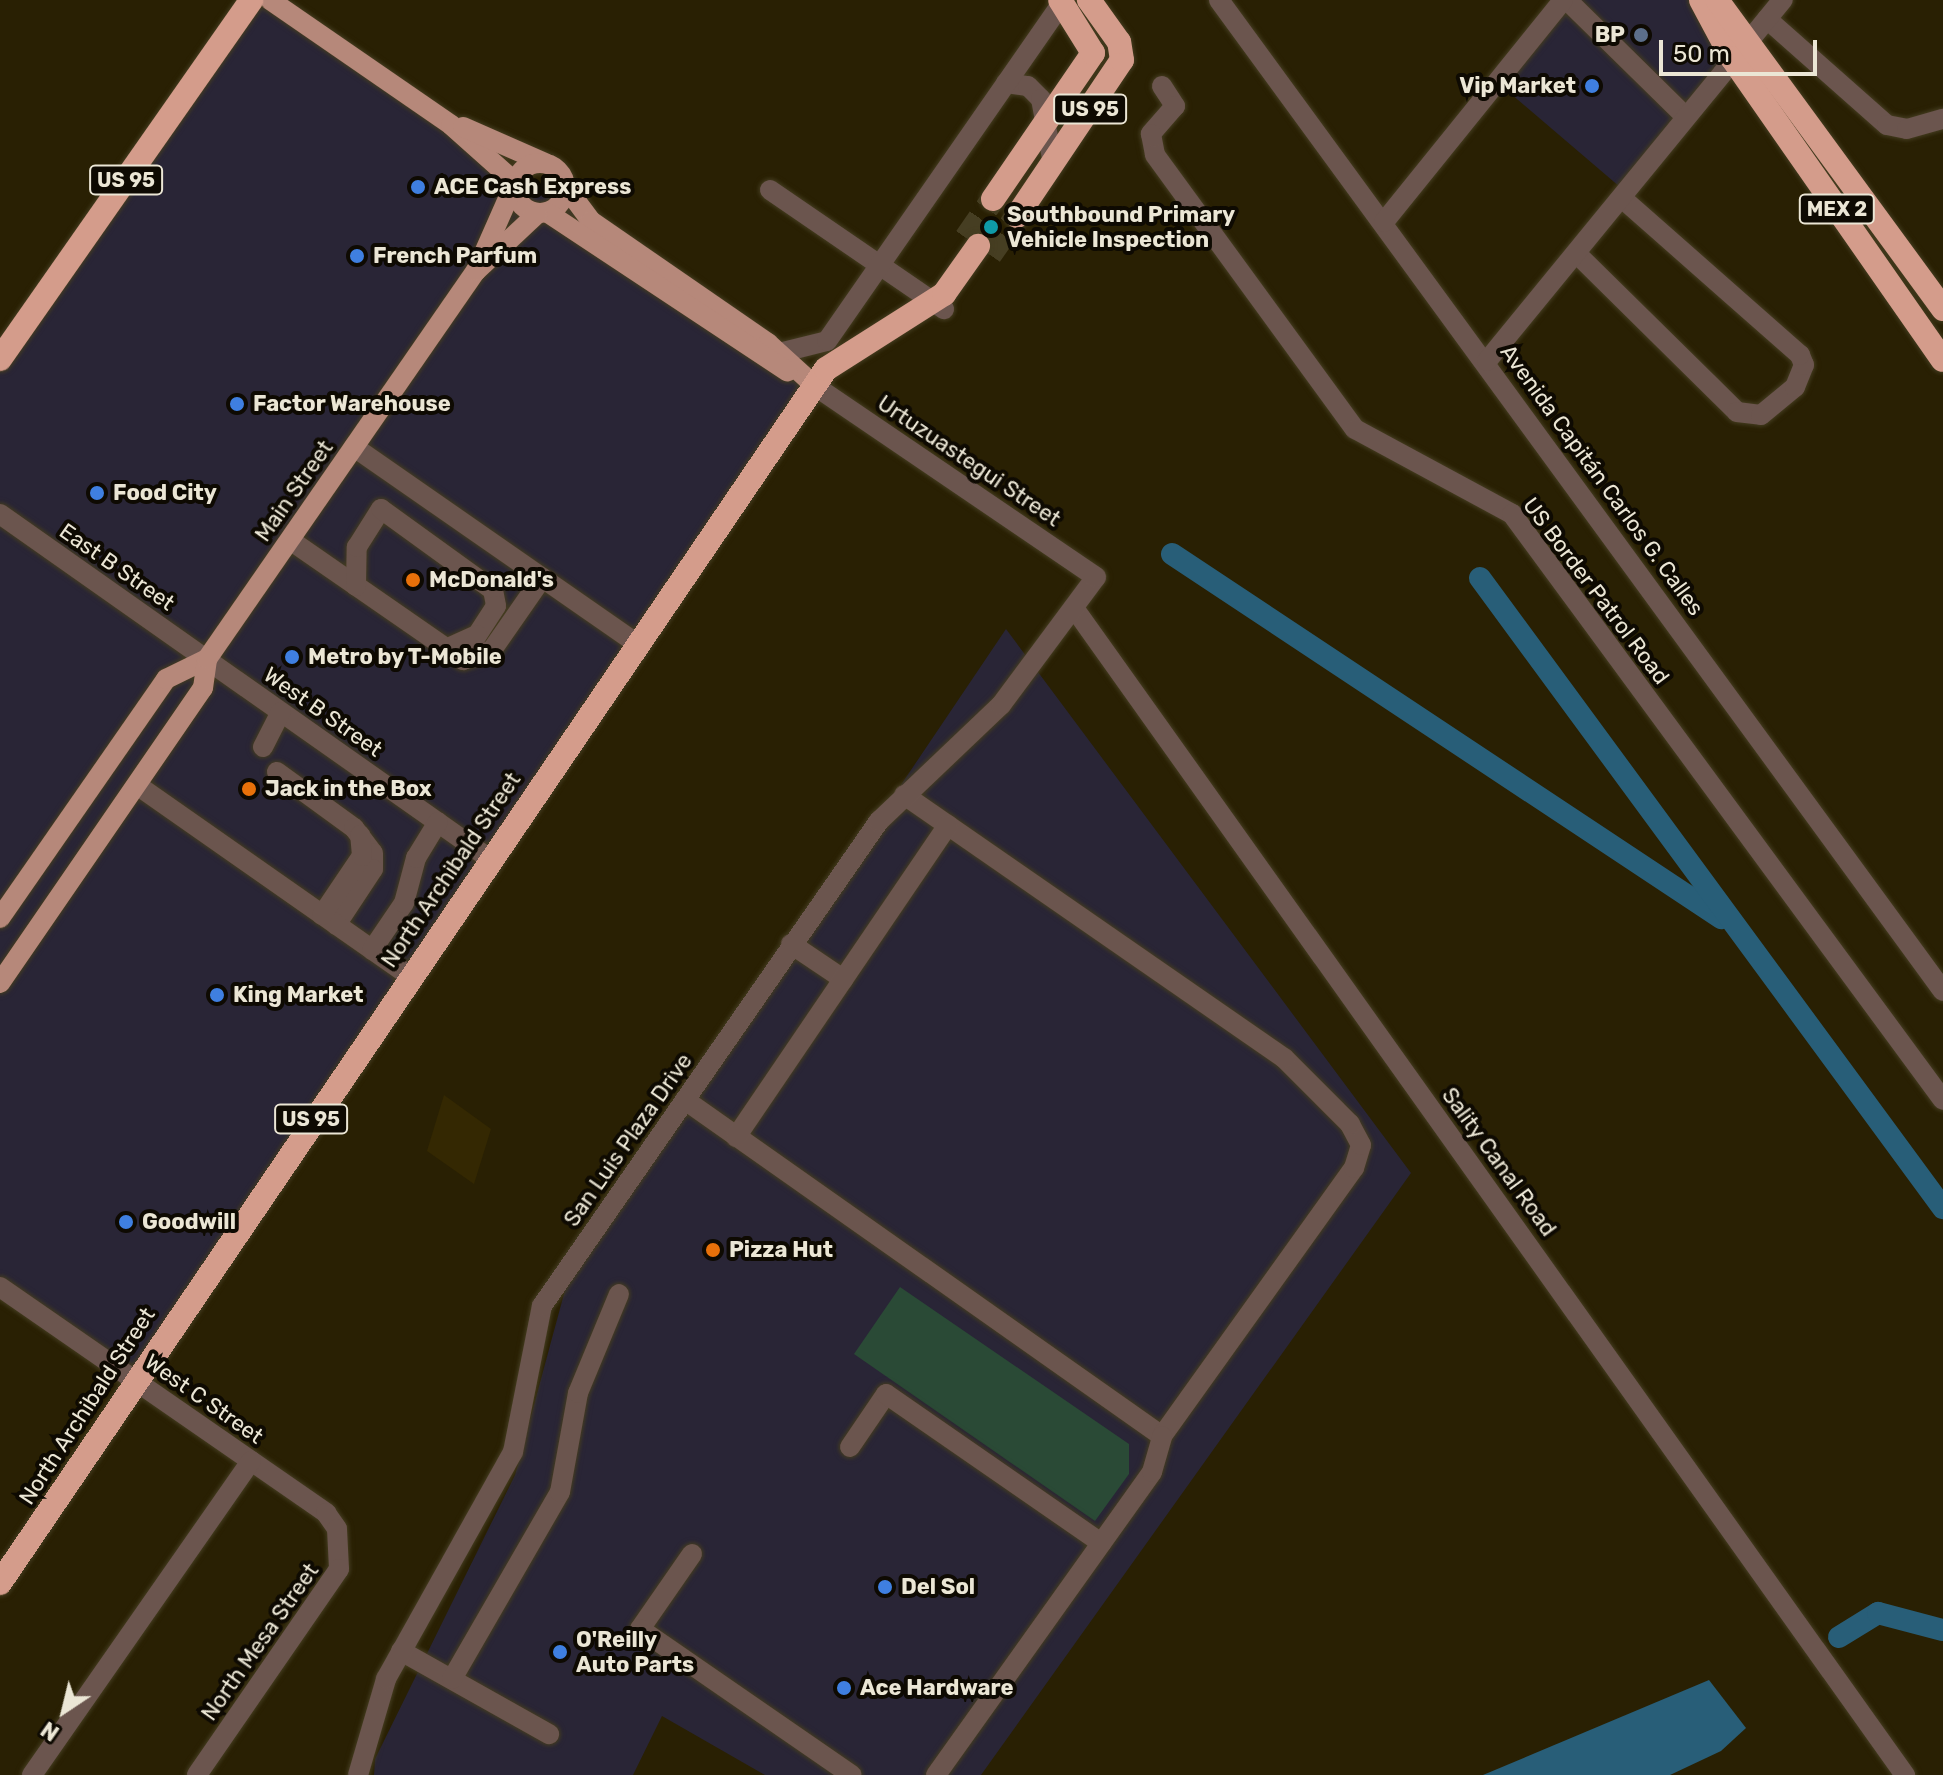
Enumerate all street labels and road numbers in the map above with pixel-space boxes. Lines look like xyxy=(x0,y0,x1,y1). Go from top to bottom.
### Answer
road number: US 95 xyxy=(1052,93,1128,125)
road number: US 95 xyxy=(88,164,164,196)
road number: MEX 2 xyxy=(1797,193,1877,225)
street label: Avenida Capitán Carlos G. Calles xyxy=(1495,339,1709,621)
street label: Urtuzuastegui Street xyxy=(872,390,1066,532)
street label: Main Street xyxy=(250,435,338,547)
street label: US Border Patrol Road xyxy=(1517,492,1675,690)
street label: East B Street xyxy=(54,518,180,616)
street label: West B Street xyxy=(259,662,387,762)
street label: North Archibald Street xyxy=(376,767,526,973)
street label: San Luis Plaza Drive xyxy=(558,1048,698,1232)
street label: Sality Canal Road xyxy=(1436,1082,1562,1242)
road number: US 95 xyxy=(273,1103,349,1135)
street label: North Archibald Street xyxy=(13,1302,161,1510)
street label: West C Street xyxy=(140,1349,268,1449)
street label: North Mesa Street xyxy=(196,1558,324,1726)

